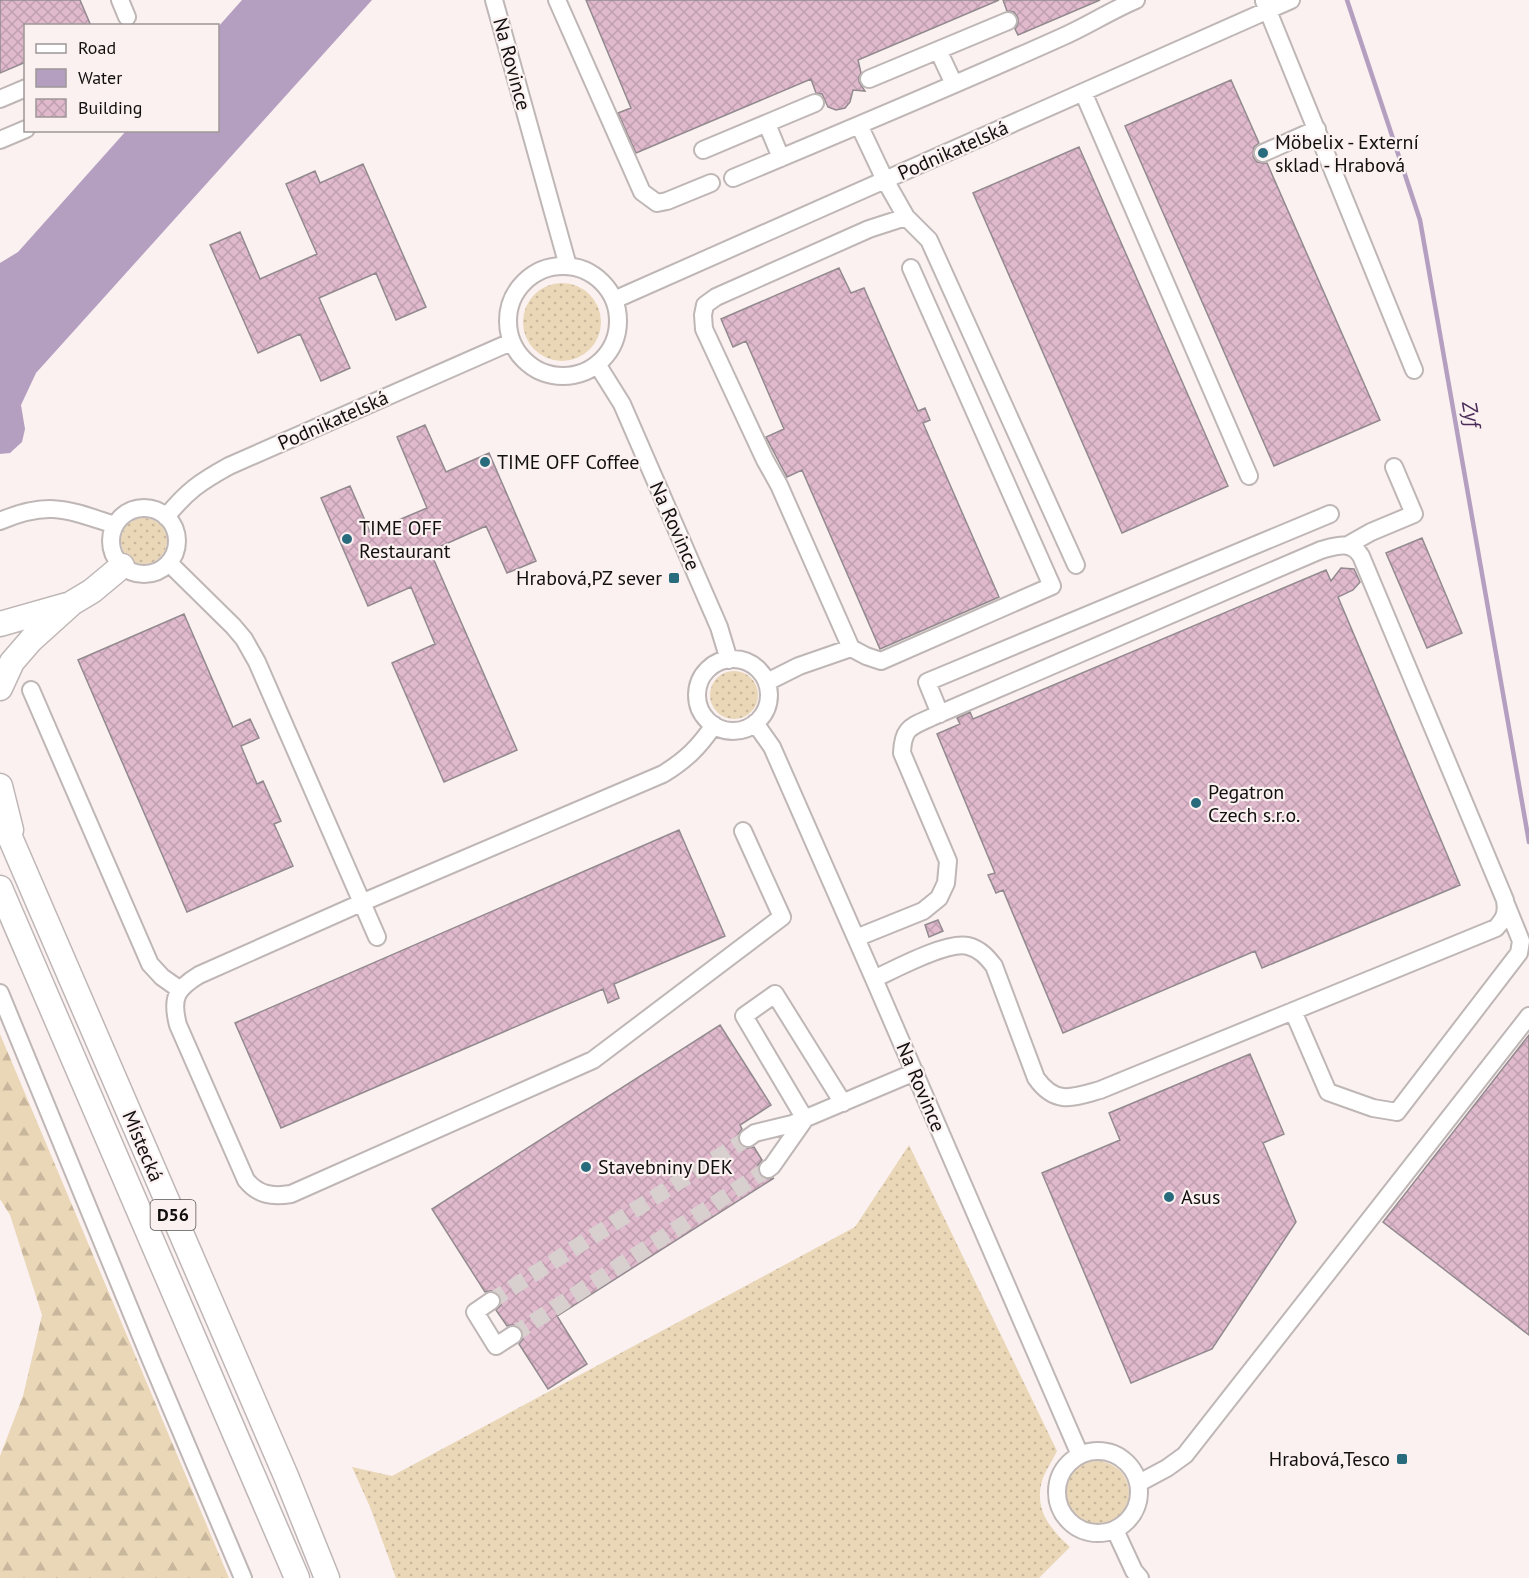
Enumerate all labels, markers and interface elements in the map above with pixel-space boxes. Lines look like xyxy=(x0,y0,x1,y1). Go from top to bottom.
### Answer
street label: Na Rovince xyxy=(487,15,537,113)
legend xyxy=(24,24,219,132)
text: Road xyxy=(78,36,116,59)
text: Water xyxy=(78,66,122,89)
text: Building xyxy=(78,96,142,119)
street label: Podnikatelská xyxy=(894,114,1012,186)
place label: Möbelix - Externí sklad - Hrabová xyxy=(1275,129,1419,178)
marker: Möbelix - Externí sklad - Hrabová xyxy=(1256,146,1270,160)
street label: Podnikatelská xyxy=(274,384,392,456)
water label: Zyf xyxy=(1456,398,1488,433)
place label: TIME OFF Coffee xyxy=(497,449,639,475)
marker: TIME OFF Coffee xyxy=(478,455,492,469)
street label: Na Rovince xyxy=(644,477,706,575)
place label: TIME OFF Restaurant xyxy=(359,515,451,564)
marker: TIME OFF Restaurant xyxy=(340,532,354,546)
place label: Hrabová,PZ sever xyxy=(516,565,662,591)
marker: Hrabová,PZ sever xyxy=(667,571,681,585)
place label: Pegatron Czech s.r.o. xyxy=(1208,779,1300,828)
marker: Pegatron Czech s.r.o. xyxy=(1189,796,1203,810)
street label: Na Rovince xyxy=(891,1038,951,1136)
street label: Místecká xyxy=(116,1107,170,1185)
place label: Stavebniny DEK xyxy=(598,1154,733,1180)
marker: Stavebniny DEK xyxy=(579,1160,593,1174)
place label: Asus xyxy=(1181,1184,1220,1210)
marker: Asus xyxy=(1162,1190,1176,1204)
road number: D56 xyxy=(150,1200,195,1230)
place label: Hrabová,Tesco xyxy=(1269,1446,1390,1472)
marker: Hrabová,Tesco xyxy=(1395,1452,1409,1466)

